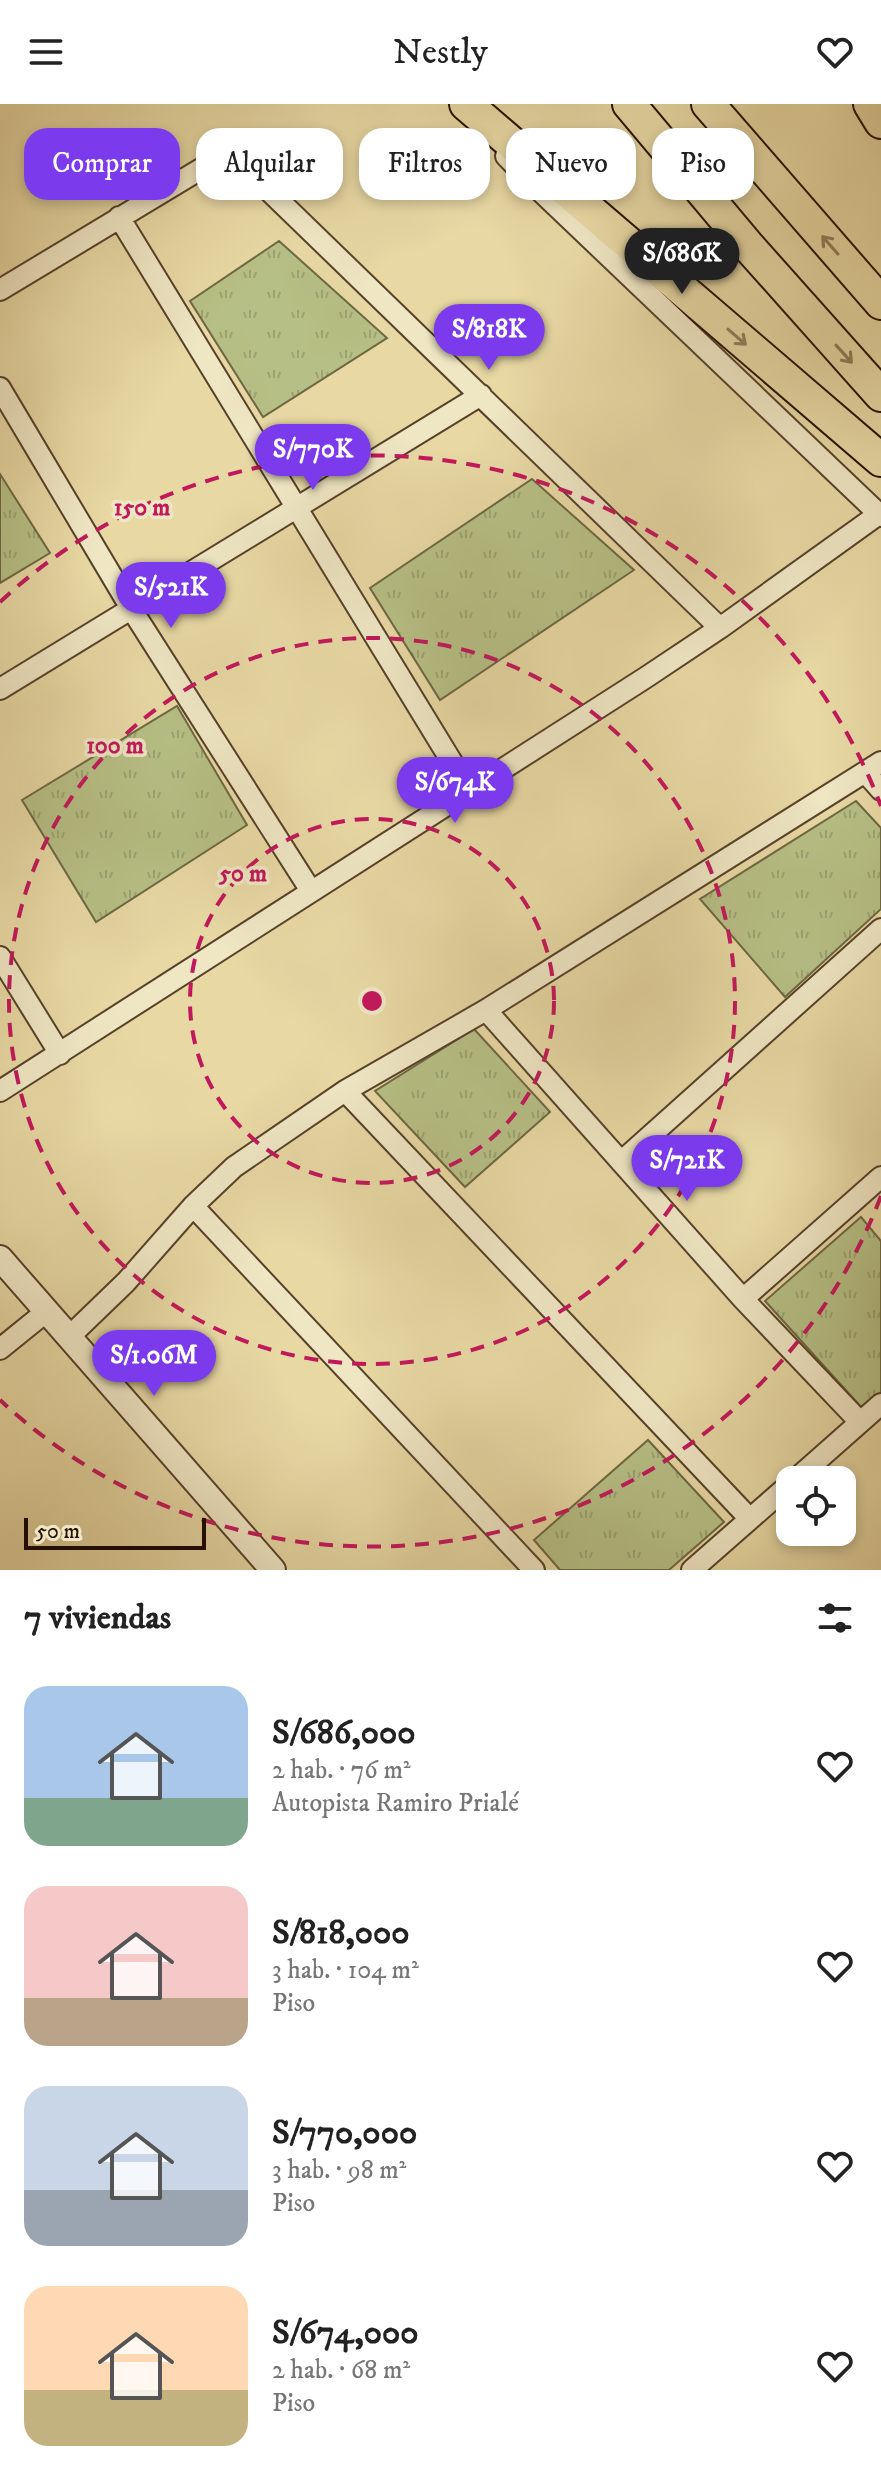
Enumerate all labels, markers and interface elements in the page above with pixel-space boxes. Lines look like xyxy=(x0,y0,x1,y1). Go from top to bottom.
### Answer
icon: menu xyxy=(24,30,68,74)
text: Nestly xyxy=(393,30,488,75)
icon: heart xyxy=(813,30,857,74)
chip: Comprar xyxy=(24,128,180,200)
chip: Alquilar xyxy=(196,128,343,200)
chip: Filtros xyxy=(359,128,490,200)
chip: Nuevo xyxy=(506,128,636,200)
chip: Piso xyxy=(652,128,754,200)
pin: S/686K xyxy=(617,228,747,296)
one-way arrow xyxy=(821,235,839,255)
text: S/686K xyxy=(642,237,722,270)
pin: S/818K xyxy=(424,304,554,372)
text: S/818K xyxy=(452,313,526,346)
one-way arrow xyxy=(727,328,747,346)
one-way arrow xyxy=(835,343,853,363)
pin: S/770K xyxy=(248,424,378,492)
text: S/770K xyxy=(273,433,353,466)
text: 150 m xyxy=(114,493,170,523)
pin: S/521K xyxy=(106,562,236,630)
text: S/521K xyxy=(134,571,208,604)
text: 100 m xyxy=(86,731,144,761)
pin: S/674K xyxy=(390,757,520,825)
text: S/674K xyxy=(415,766,495,799)
text: 50 m xyxy=(218,859,267,889)
centre of rings xyxy=(358,987,386,1015)
pin: S/721K xyxy=(622,1135,752,1203)
text: S/721K xyxy=(650,1144,725,1177)
pin: S/1.06M xyxy=(80,1330,228,1398)
text: S/1.06M xyxy=(110,1339,198,1372)
map controls xyxy=(776,1466,856,1546)
button: locate xyxy=(776,1466,856,1546)
scale bar xyxy=(24,1514,206,1550)
text: 50 m xyxy=(36,1518,80,1545)
icon: filters xyxy=(813,1596,857,1640)
text: 7 viviendas xyxy=(24,1597,171,1639)
text: S/686,000 xyxy=(272,1712,416,1754)
icon: home xyxy=(88,1718,184,1814)
icon: heart xyxy=(813,1744,857,1788)
text: 2 hab. · 76 m² xyxy=(272,1754,411,1787)
text: Autopista Ramiro Prialé xyxy=(272,1787,519,1820)
text: S/818,000 xyxy=(272,1912,410,1954)
icon: home xyxy=(88,1918,184,2014)
icon: heart xyxy=(813,1944,857,1988)
text: 3 hab. · 104 m² xyxy=(272,1954,419,1987)
text: Piso xyxy=(272,1987,315,2020)
text: S/770,000 xyxy=(272,2112,417,2154)
icon: home xyxy=(88,2118,184,2214)
icon: heart xyxy=(813,2144,857,2188)
text: 3 hab. · 98 m² xyxy=(272,2154,406,2187)
text: Piso xyxy=(272,2187,315,2220)
text: S/674,000 xyxy=(272,2312,419,2354)
icon: home xyxy=(88,2318,184,2414)
icon: heart xyxy=(813,2344,857,2388)
text: 2 hab. · 68 m² xyxy=(272,2354,410,2387)
text: Piso xyxy=(272,2387,315,2420)

